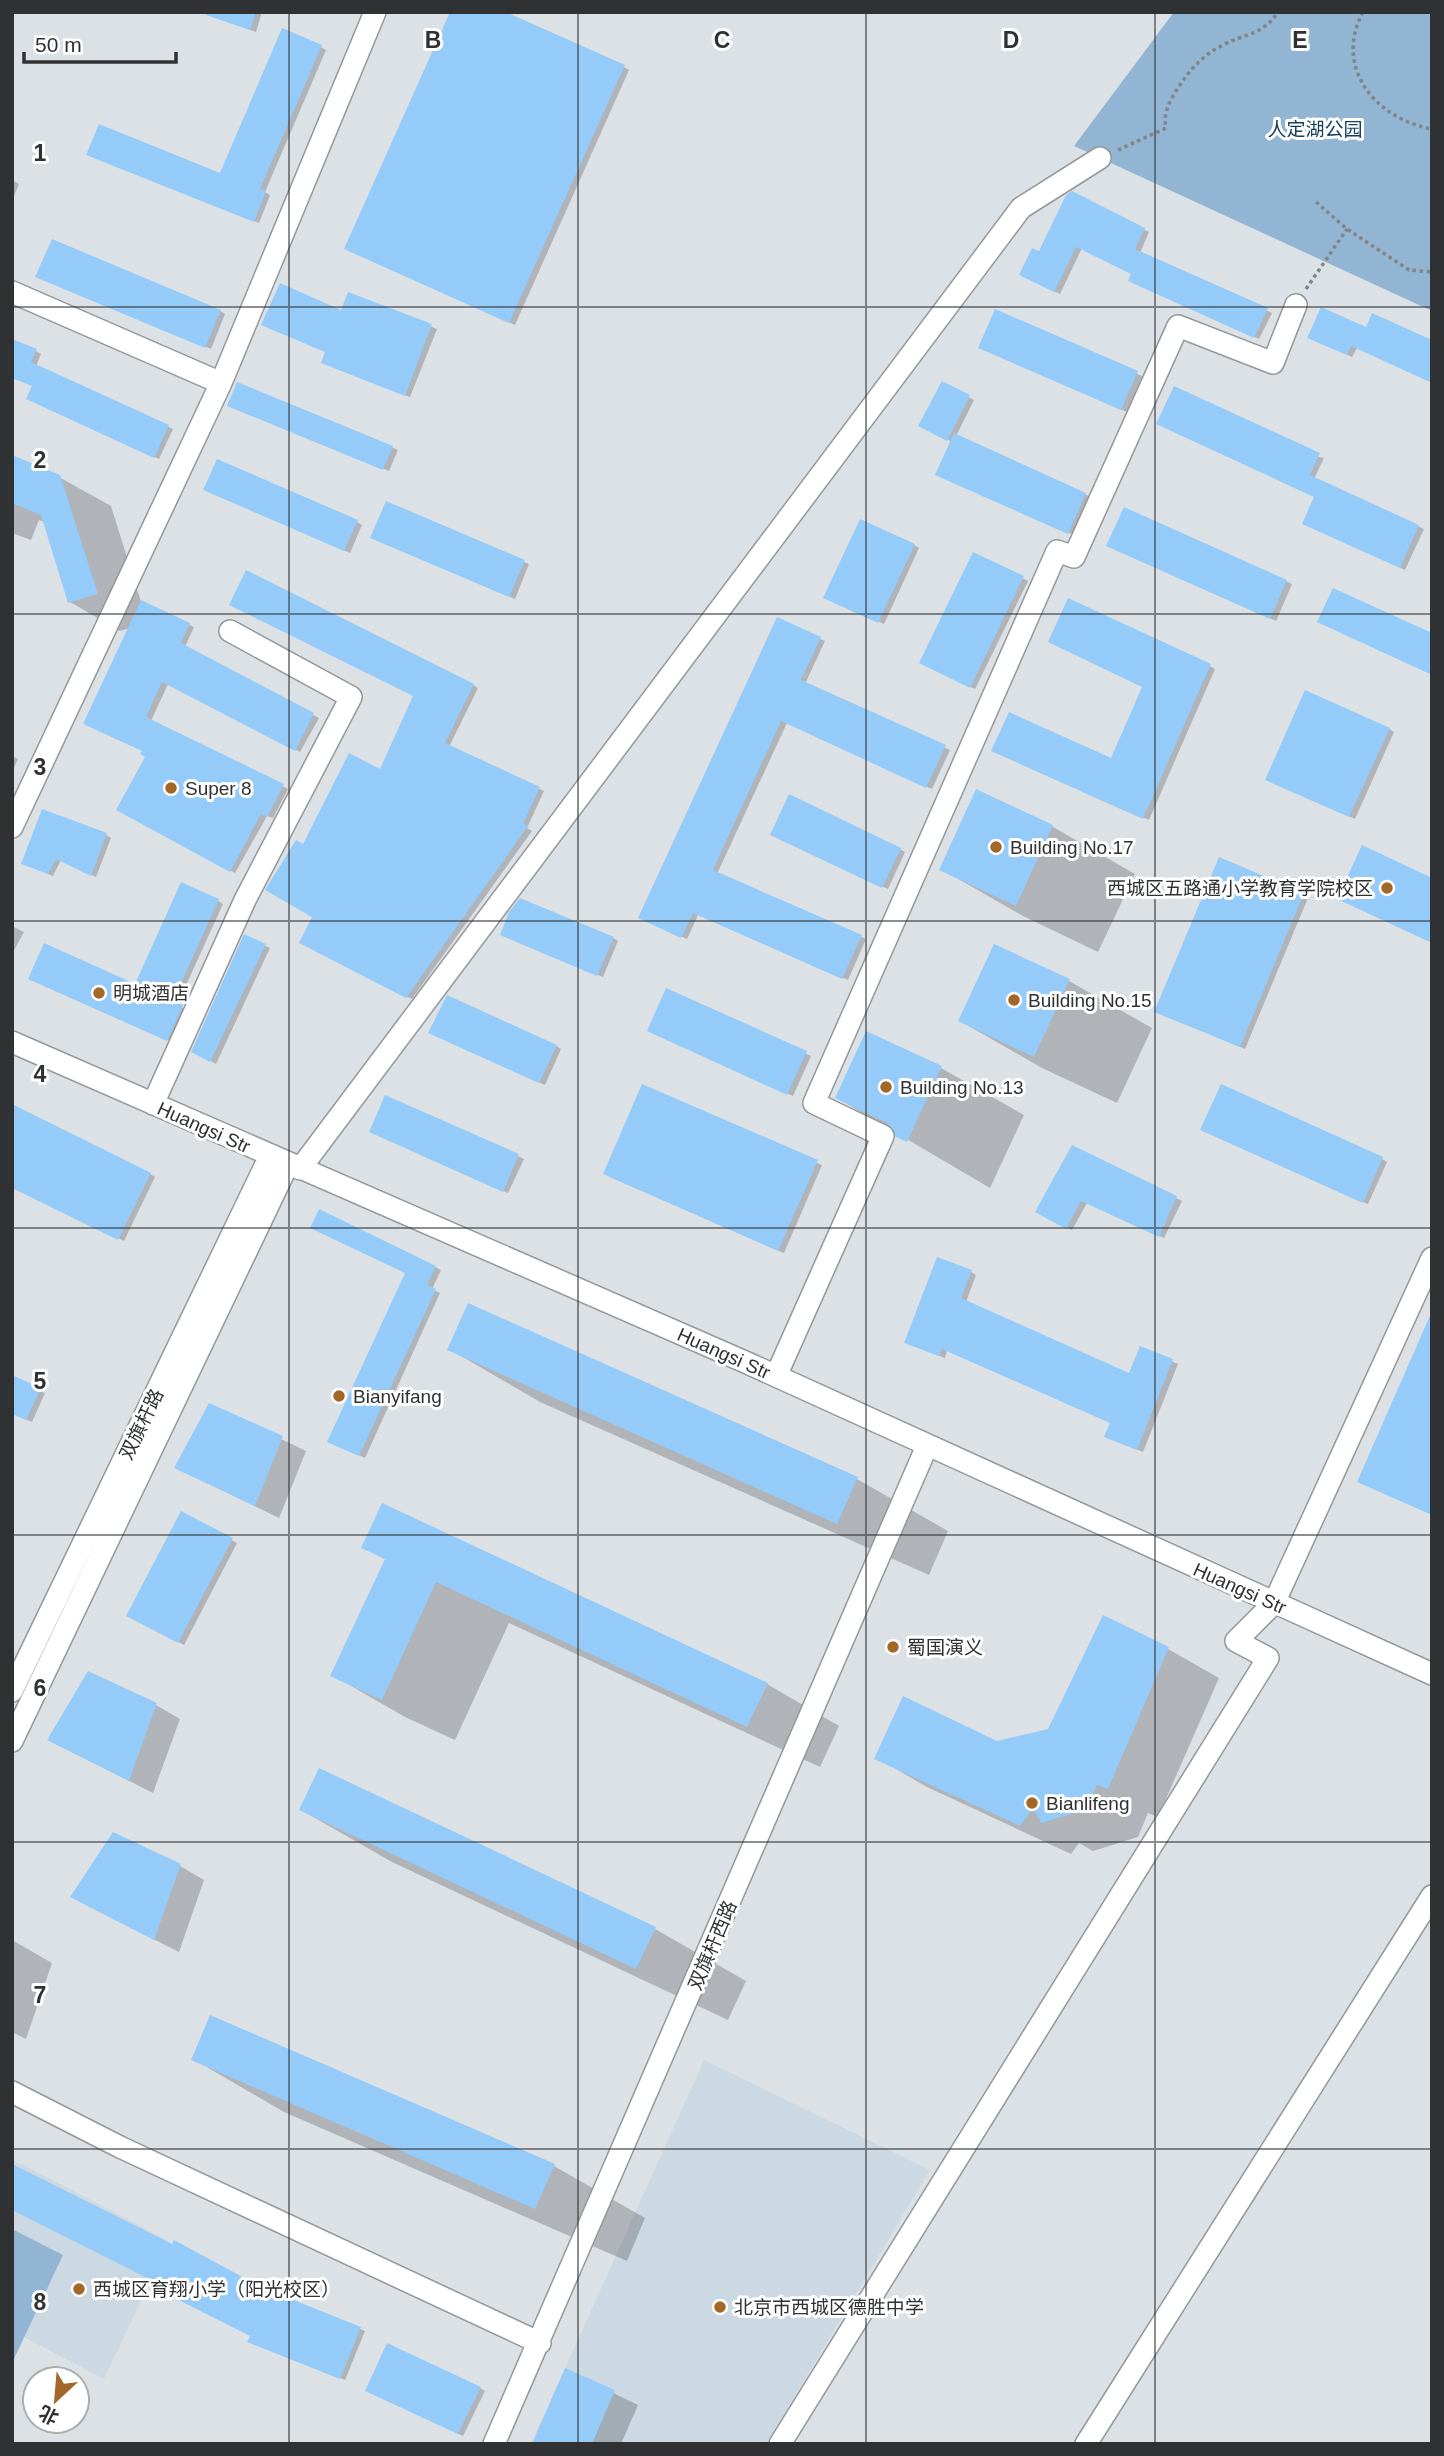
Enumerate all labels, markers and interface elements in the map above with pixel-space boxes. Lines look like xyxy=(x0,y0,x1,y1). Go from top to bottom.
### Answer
scale bar xyxy=(24,21,177,65)
text: B xyxy=(425,27,441,53)
text: C xyxy=(714,27,730,53)
text: D xyxy=(1003,27,1019,53)
text: E xyxy=(1292,27,1308,53)
text: 50 m xyxy=(35,33,82,56)
park label: 人定湖公园 xyxy=(1267,119,1363,140)
text: 1 xyxy=(34,140,47,166)
text: 2 xyxy=(34,447,46,473)
text: 3 xyxy=(34,754,46,780)
place label: Super 8 xyxy=(185,778,252,799)
marker: Super 8 xyxy=(163,780,179,796)
place label: Building No.17 xyxy=(1010,837,1134,858)
marker: Building No.17 xyxy=(988,839,1004,855)
place label: 西城区五路通小学教育学院校区 xyxy=(1107,878,1373,899)
marker: 西城区五路通小学教育学院校区 xyxy=(1379,880,1395,896)
place label: 明城酒店 xyxy=(113,983,189,1004)
marker: 明城酒店 xyxy=(91,985,107,1001)
place label: Building No.15 xyxy=(1028,990,1152,1011)
marker: Building No.15 xyxy=(1006,992,1022,1008)
text: 4 xyxy=(34,1061,47,1087)
place label: Building No.13 xyxy=(900,1077,1024,1098)
marker: Building No.13 xyxy=(878,1079,894,1095)
street label: Huangsi Str xyxy=(154,1098,254,1158)
street label: Huangsi Str xyxy=(674,1324,774,1384)
text: 5 xyxy=(34,1368,47,1394)
street label: 双旗杆路 xyxy=(115,1385,168,1463)
place label: Bianyifang xyxy=(353,1386,442,1407)
marker: Bianyifang xyxy=(331,1388,347,1404)
street label: Huangsi Str xyxy=(1190,1559,1290,1619)
place label: 蜀国演义 xyxy=(907,1637,983,1658)
marker: 蜀国演义 xyxy=(885,1639,901,1655)
text: 6 xyxy=(34,1675,46,1701)
place label: Bianlifeng xyxy=(1046,1793,1129,1814)
marker: Bianlifeng xyxy=(1024,1795,1040,1811)
street label: 双旗杆西路 xyxy=(684,1897,741,1993)
text: 7 xyxy=(34,1982,46,2008)
place label: 西城区育翔小学（阳光校区） xyxy=(93,2279,340,2300)
marker: 西城区育翔小学（阳光校区） xyxy=(71,2281,87,2297)
text: 8 xyxy=(34,2289,47,2315)
place label: 北京市西城区德胜中学 xyxy=(734,2297,924,2318)
marker: 北京市西城区德胜中学 xyxy=(712,2299,728,2315)
north arrow xyxy=(21,2365,91,2435)
text: 北 xyxy=(36,2401,62,2428)

